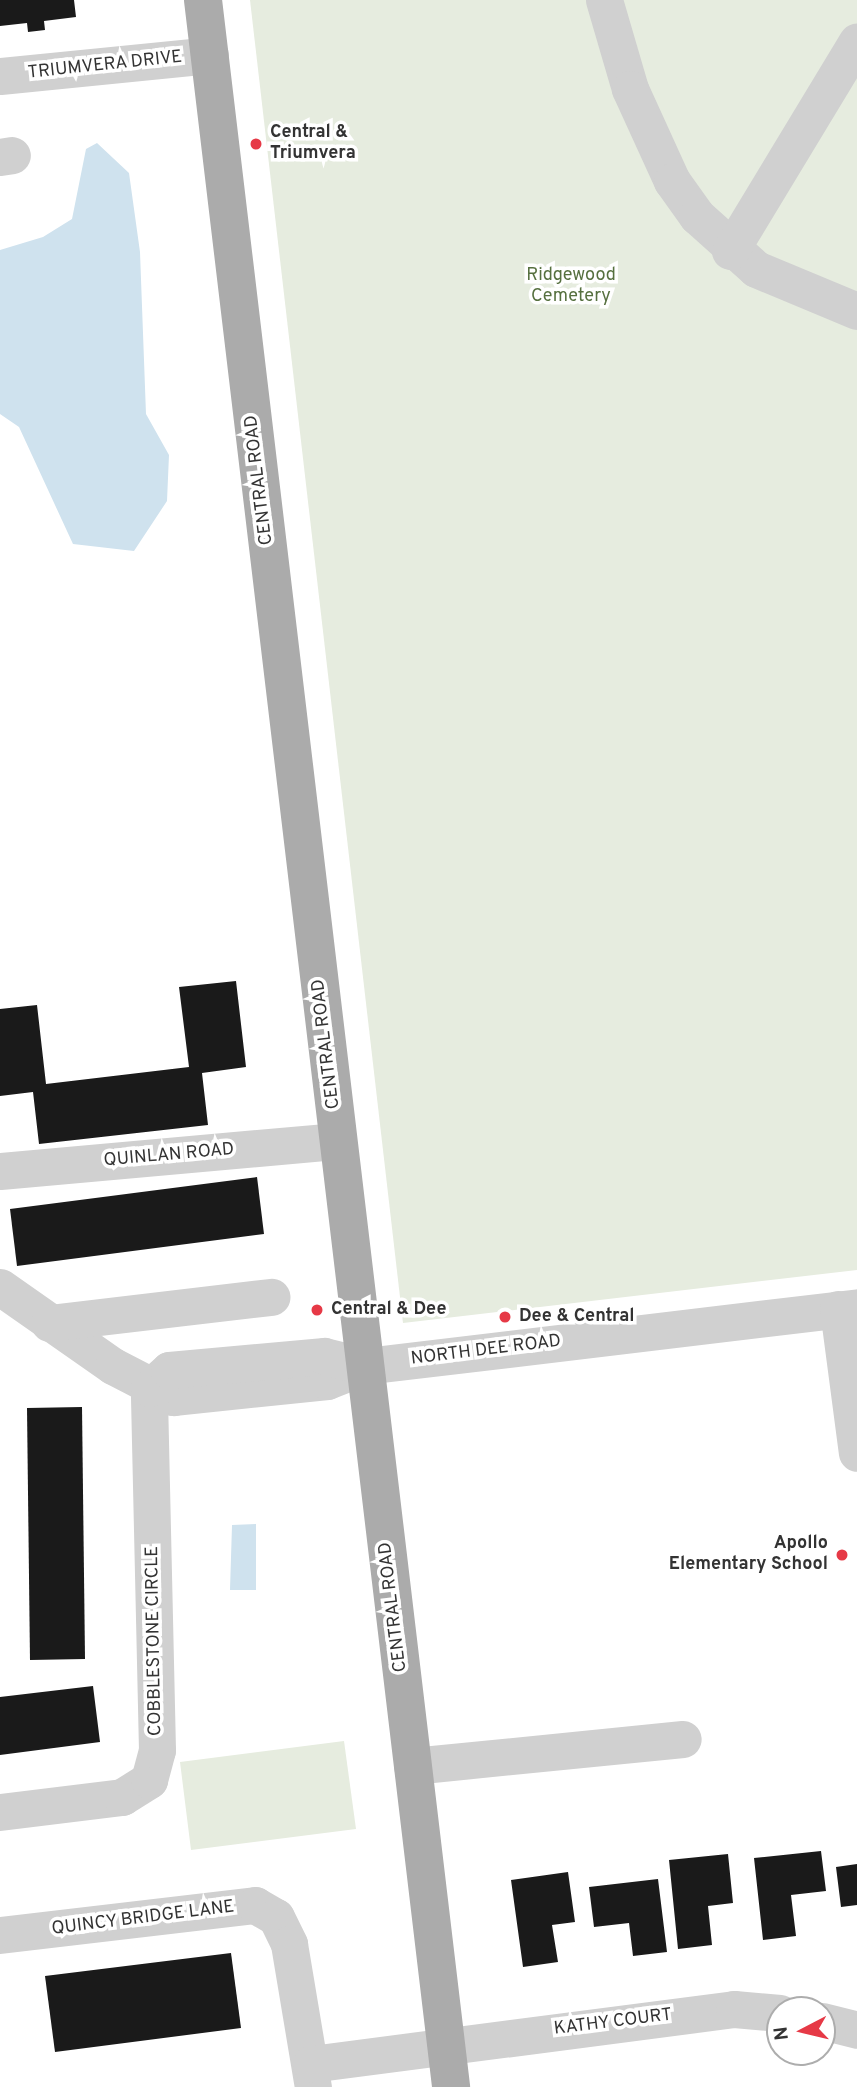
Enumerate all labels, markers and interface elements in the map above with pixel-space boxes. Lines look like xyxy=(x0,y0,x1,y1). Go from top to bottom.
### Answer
street label: TRIUMVERA DRIVE xyxy=(26,47,184,85)
place label: Central & Triumvera xyxy=(270,123,356,166)
marker: Central & Triumvera xyxy=(248,136,264,152)
park label: Ridgewood Cemetery xyxy=(526,266,616,308)
street label: CENTRAL ROAD xyxy=(241,413,279,547)
street label: CENTRAL ROAD xyxy=(308,977,346,1111)
street label: QUINLAN ROAD xyxy=(103,1140,235,1172)
place label: Central & Dee xyxy=(331,1299,446,1321)
marker: Central & Dee xyxy=(309,1302,325,1318)
place label: Dee & Central xyxy=(519,1306,634,1328)
marker: Dee & Central xyxy=(497,1309,513,1325)
street label: NORTH DEE ROAD xyxy=(410,1331,562,1371)
place label: Apollo Elementary School xyxy=(669,1534,828,1576)
street label: CENTRAL ROAD xyxy=(375,1540,413,1674)
street label: COBBLESTONE CIRCLE xyxy=(143,1546,167,1736)
marker: Apollo Elementary School xyxy=(834,1547,850,1563)
street label: QUINCY BRIDGE LANE xyxy=(50,1897,236,1941)
north arrow xyxy=(766,1996,836,2066)
street label: KATHY COURT xyxy=(552,2005,674,2041)
text: N xyxy=(769,2025,795,2042)

